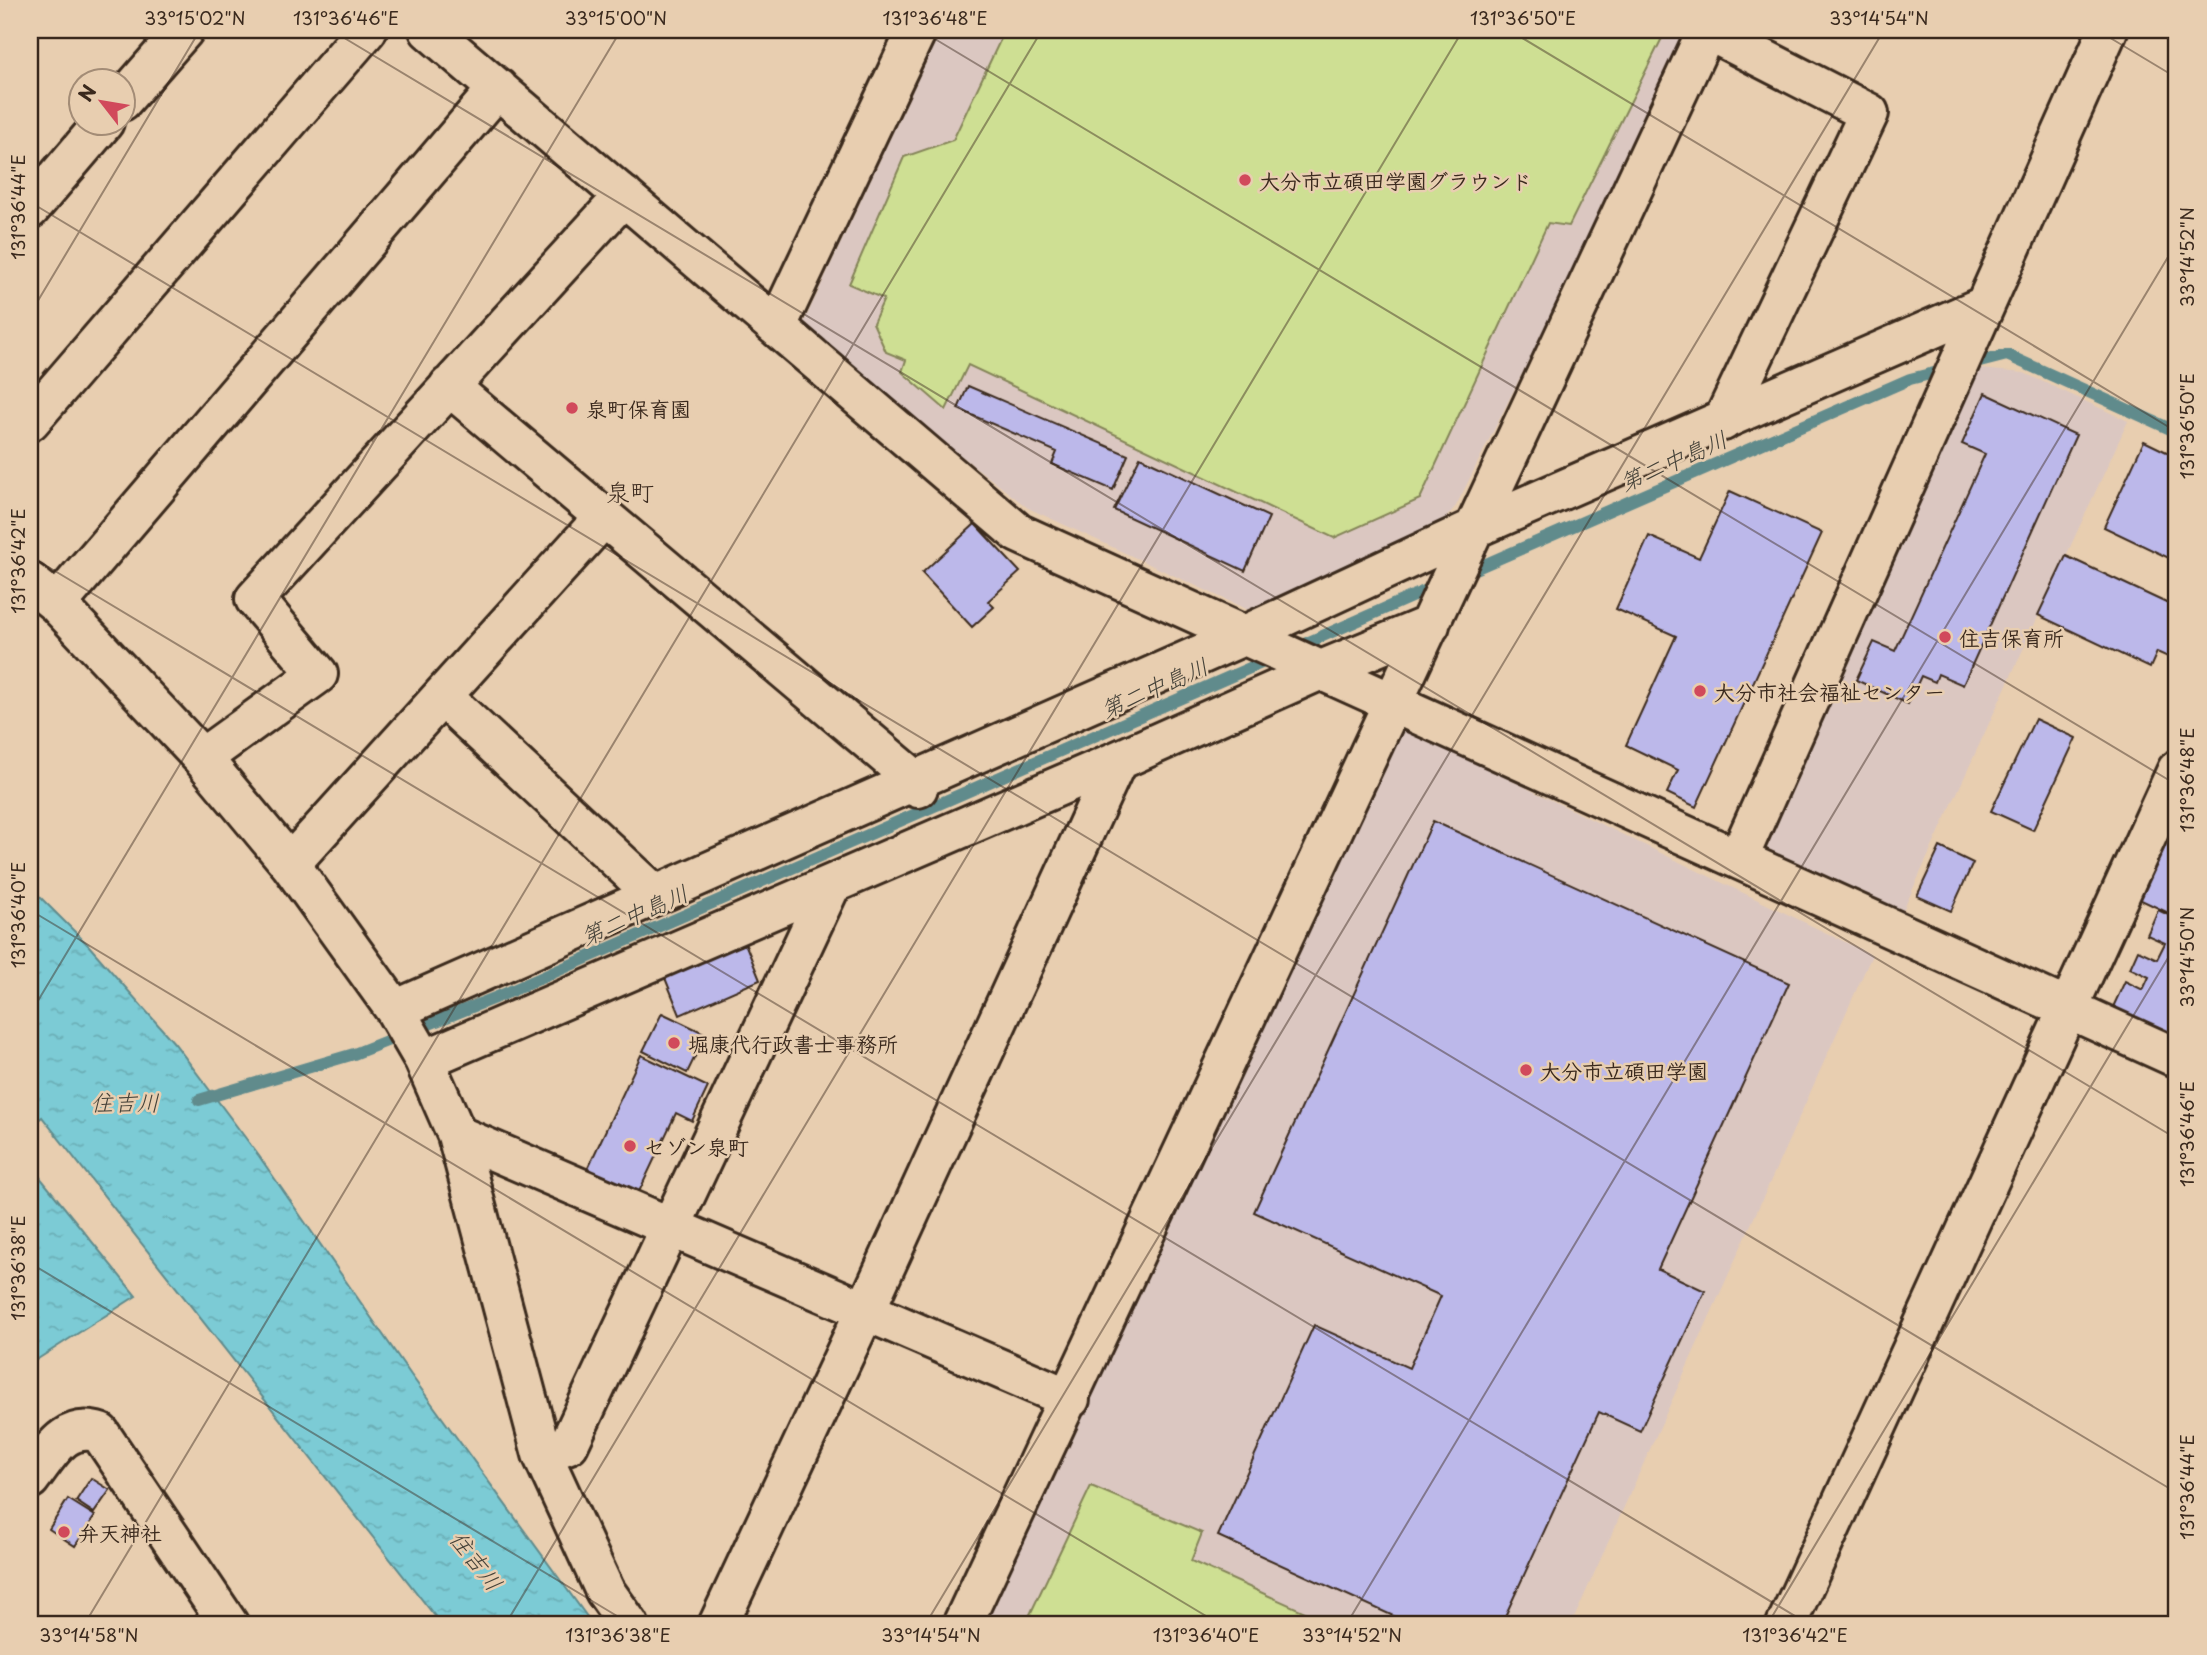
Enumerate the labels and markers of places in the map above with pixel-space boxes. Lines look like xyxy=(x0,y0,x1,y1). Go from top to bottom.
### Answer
place label: 大分市立碩田学園グラウンド xyxy=(1259,164,1532,196)
marker: 大分市立碩田学園グラウンド xyxy=(1237,172,1253,188)
place label: 泉町保育園 xyxy=(586,392,691,424)
marker: 泉町保育園 xyxy=(564,400,580,416)
place label: 住吉保育所 xyxy=(1959,621,2064,653)
marker: 住吉保育所 xyxy=(1937,629,1953,645)
place label: 大分市社会福祉センター xyxy=(1714,675,1945,707)
marker: 大分市社会福祉センター xyxy=(1692,683,1708,699)
place label: 堀康代行政書士事務所 xyxy=(688,1027,898,1059)
marker: 堀康代行政書士事務所 xyxy=(666,1035,682,1051)
place label: 大分市立碩田学園 xyxy=(1540,1054,1708,1086)
marker: 大分市立碩田学園 xyxy=(1518,1062,1534,1078)
place label: セゾン泉町 xyxy=(644,1130,749,1162)
marker: セゾン泉町 xyxy=(622,1138,638,1154)
place label: 弁天神社 xyxy=(78,1516,162,1548)
marker: 弁天神社 xyxy=(56,1524,72,1540)

